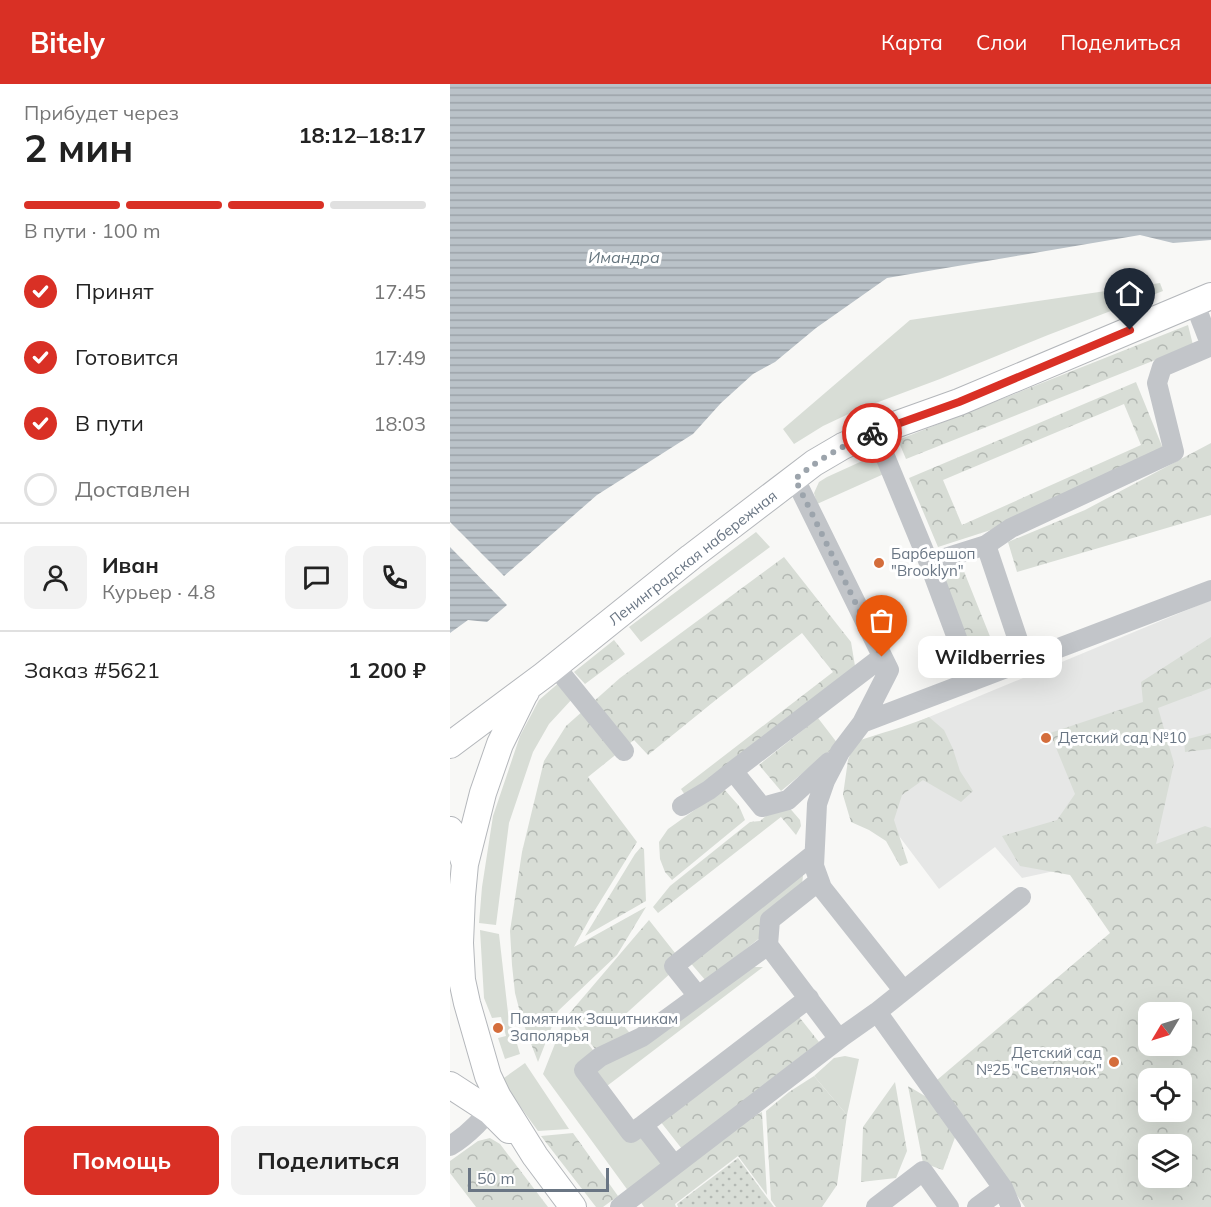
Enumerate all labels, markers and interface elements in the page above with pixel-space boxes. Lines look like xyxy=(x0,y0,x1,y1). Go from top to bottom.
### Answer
text: Bitely xyxy=(30,25,105,60)
text: Карта xyxy=(881,29,943,55)
text: Слои xyxy=(976,29,1027,55)
text: Поделиться xyxy=(1060,29,1181,55)
text: Прибудет через xyxy=(24,100,179,125)
text: 18:12–18:17 xyxy=(298,121,426,149)
text: 2 мин xyxy=(24,123,133,172)
text: В пути · 100 m xyxy=(24,218,160,243)
water label: Имандра xyxy=(588,247,660,267)
pin xyxy=(1104,268,1155,330)
icon: check xyxy=(24,275,57,308)
text: Принят xyxy=(75,277,154,305)
icon: home xyxy=(1113,277,1146,310)
text: 17:45 xyxy=(373,279,426,304)
icon: check xyxy=(24,341,57,374)
text: Готовится xyxy=(75,343,179,371)
text: 17:49 xyxy=(373,345,426,370)
courier xyxy=(842,403,902,463)
icon: check xyxy=(24,407,57,440)
text: В пути xyxy=(75,409,144,437)
text: 18:03 xyxy=(373,411,426,436)
icon: bike xyxy=(856,417,889,450)
text: Доставлен xyxy=(75,475,191,503)
street label: Ленинградская набережная xyxy=(605,486,781,629)
place label: Барбершоп "Brоoklyn" xyxy=(891,544,976,580)
button: person xyxy=(24,546,87,609)
button: chat xyxy=(285,546,348,609)
button: phone xyxy=(363,546,426,609)
text: Иван xyxy=(102,551,159,579)
marker: Барбершоп "Brоoklyn" xyxy=(872,556,886,570)
text: Курьер · 4.8 xyxy=(102,579,216,604)
pin xyxy=(856,595,907,657)
icon: bag xyxy=(865,604,898,637)
callout: Wildberries xyxy=(918,636,1062,678)
text: Wildberries xyxy=(935,644,1045,669)
text: Заказ #5621 xyxy=(24,656,160,684)
text: 1 200 ₽ xyxy=(348,656,426,684)
place label: Детский сад №10 xyxy=(1058,728,1187,747)
marker: Детский сад №10 xyxy=(1039,731,1053,745)
north arrow xyxy=(1138,1002,1192,1056)
map controls xyxy=(1138,1002,1192,1188)
place label: Памятник Защитникам Заполярья xyxy=(510,1009,678,1045)
marker: Памятник Защитникам Заполярья xyxy=(491,1021,505,1035)
place label: Детский сад №25 "Светлячок" xyxy=(976,1043,1102,1079)
marker: Детский сад №25 "Светлячок" xyxy=(1107,1055,1121,1069)
button: locate xyxy=(1138,1068,1192,1122)
button: Помощь xyxy=(24,1126,219,1195)
button: Поделиться xyxy=(231,1126,426,1195)
button: layers xyxy=(1138,1134,1192,1188)
scale bar xyxy=(468,1165,609,1192)
text: 50 m xyxy=(477,1168,514,1188)

